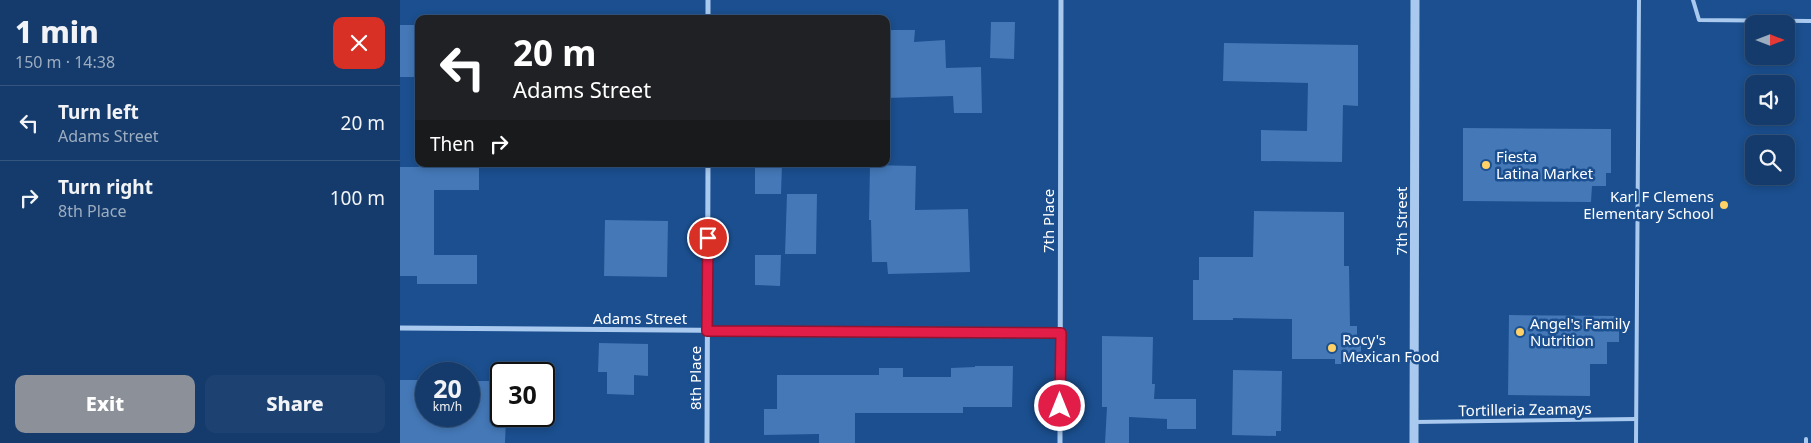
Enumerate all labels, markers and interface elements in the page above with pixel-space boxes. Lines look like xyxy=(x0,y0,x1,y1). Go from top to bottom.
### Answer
text: 1 min xyxy=(15,11,99,52)
north arrow xyxy=(1745,15,1795,65)
map controls xyxy=(1745,15,1795,185)
button: close xyxy=(333,17,385,69)
text: 20 m xyxy=(513,29,596,76)
icon: left xyxy=(430,35,495,100)
text: 150 m · 14:38 xyxy=(15,51,115,73)
text: Adams Street xyxy=(513,74,651,104)
button: sound xyxy=(1745,75,1795,125)
text: Turn left xyxy=(58,99,139,125)
icon: left xyxy=(15,109,43,137)
text: 20 m xyxy=(341,110,385,136)
text: Adams Street xyxy=(58,125,159,147)
icon: right xyxy=(485,130,513,158)
text: Then xyxy=(430,131,475,157)
button: search xyxy=(1745,135,1795,185)
place label: Fiesta Latina Market xyxy=(1496,146,1594,183)
marker: Fiesta Latina Market xyxy=(1480,159,1492,171)
text: Turn right xyxy=(58,174,153,200)
icon: right xyxy=(15,184,43,212)
text: 100 m xyxy=(330,185,385,211)
street label: 7th Street xyxy=(1391,186,1411,256)
place label: Karl F Clemens Elementary School xyxy=(1583,186,1714,223)
street label: 7th Place xyxy=(1038,189,1058,253)
marker: Karl F Clemens Elementary School xyxy=(1718,199,1730,211)
text: 8th Place xyxy=(58,200,126,222)
pin xyxy=(687,217,729,259)
icon: arrive xyxy=(694,224,722,252)
street label: Adams Street xyxy=(593,308,688,328)
place label: Angel's Family Nutrition xyxy=(1530,313,1630,350)
marker: Angel's Family Nutrition xyxy=(1514,326,1526,338)
place label: Rocy's Mexican Food xyxy=(1342,329,1440,366)
marker: Rocy's Mexican Food xyxy=(1326,342,1338,354)
street label: 8th Place xyxy=(685,346,705,410)
speed limit sign: 30 xyxy=(490,362,555,427)
text: 20 xyxy=(433,371,462,405)
button: Exit xyxy=(15,375,195,433)
button: Share xyxy=(205,375,385,433)
position arrow xyxy=(1033,379,1085,431)
text: km/h xyxy=(433,398,462,415)
street label: Tortilleria Zeamays xyxy=(1458,398,1592,420)

